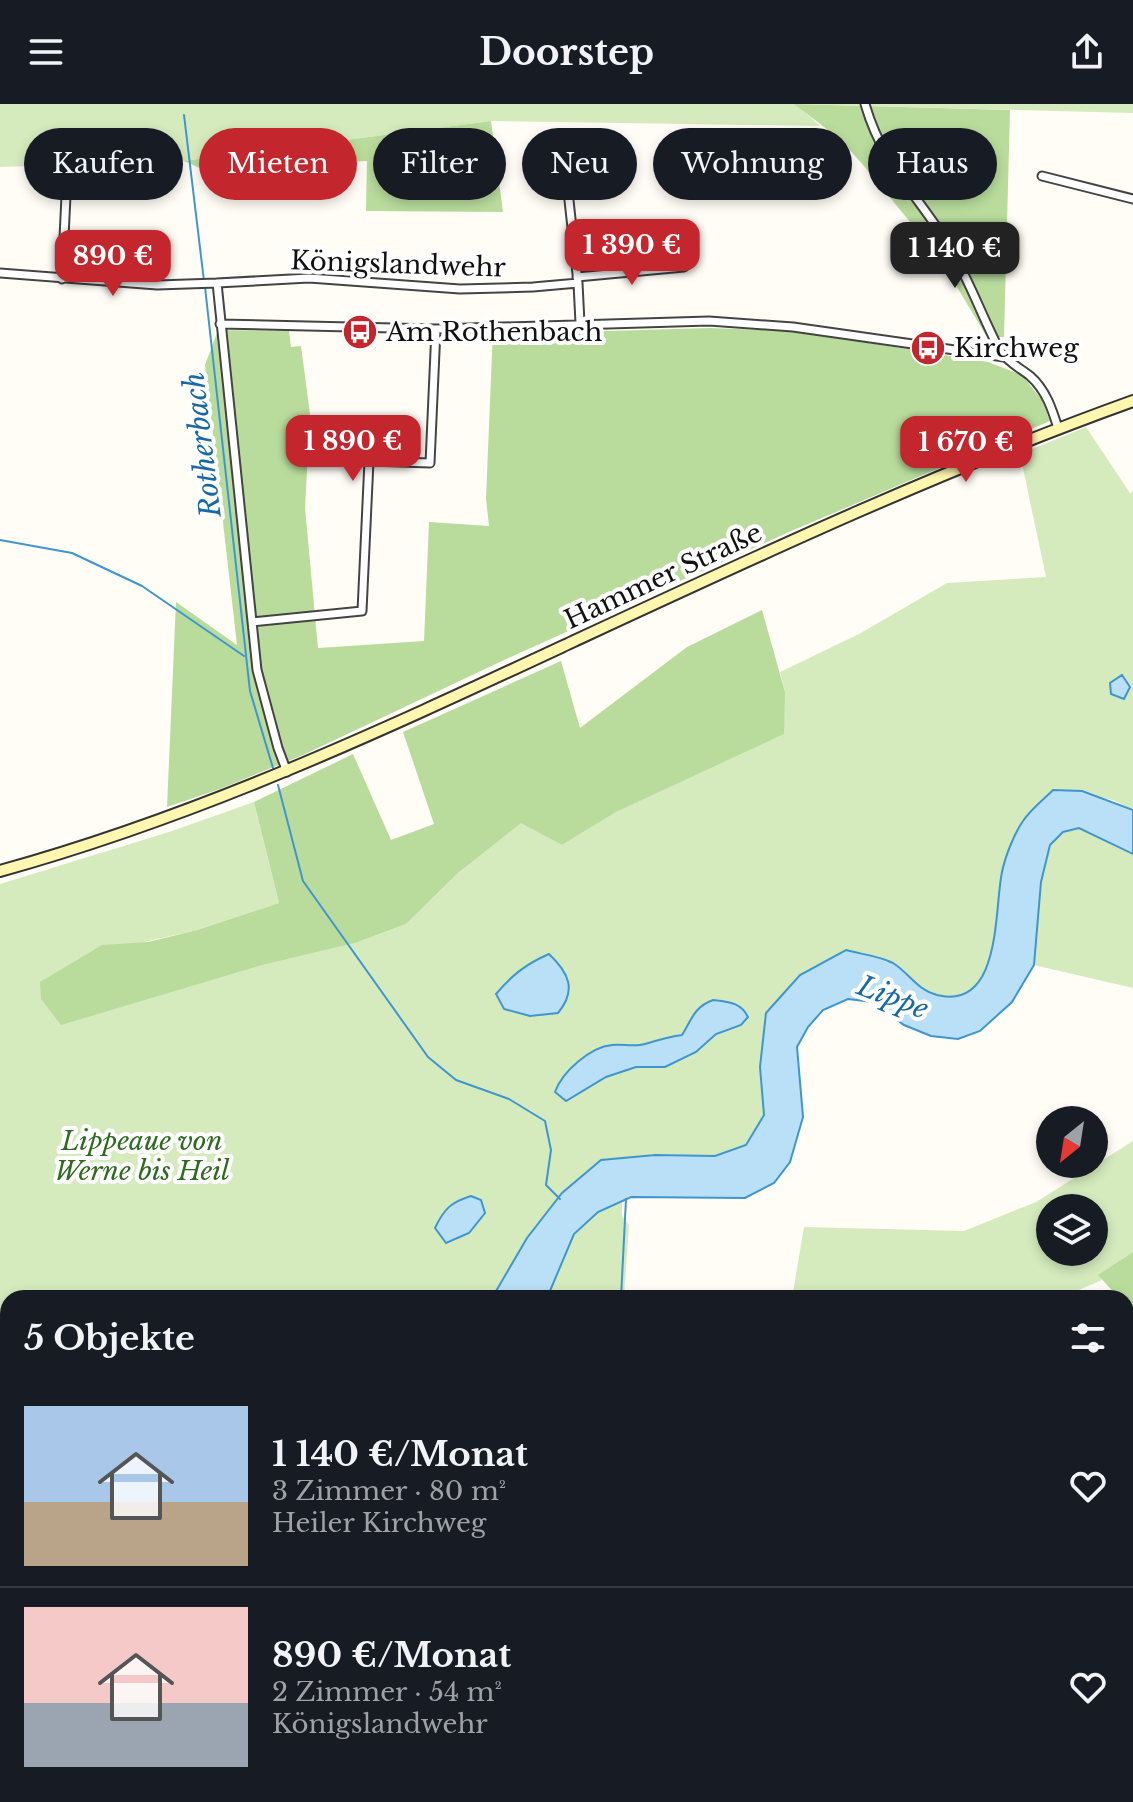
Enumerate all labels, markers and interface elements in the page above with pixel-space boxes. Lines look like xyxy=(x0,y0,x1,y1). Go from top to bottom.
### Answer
icon: menu xyxy=(24,30,68,74)
text: Doorstep xyxy=(479,30,654,75)
icon: share xyxy=(1065,30,1109,74)
chip: Kaufen xyxy=(24,128,183,200)
chip: Mieten xyxy=(199,128,357,200)
chip: Filter xyxy=(373,128,506,200)
chip: Neu xyxy=(522,128,637,200)
chip: Wohnung xyxy=(653,128,852,200)
chip: Haus xyxy=(868,128,997,200)
pin: 1 390 € xyxy=(558,219,706,287)
pin: 1 140 € xyxy=(881,222,1029,290)
text: 1 390 € xyxy=(583,229,681,261)
pin: 890 € xyxy=(57,230,169,298)
text: 1 140 € xyxy=(908,232,1002,264)
text: 890 € xyxy=(73,240,153,272)
street label: Königslandwehr xyxy=(290,244,507,284)
bus stop icon: Am Rothenbach xyxy=(341,313,379,351)
place label: Am Rothenbach xyxy=(385,316,603,348)
bus stop icon: Kirchweg xyxy=(909,329,947,367)
place label: Kirchweg xyxy=(954,332,1079,364)
water label: Rotherbach xyxy=(176,370,229,521)
pin: 1 890 € xyxy=(279,415,427,483)
pin: 1 670 € xyxy=(892,416,1040,484)
text: 1 890 € xyxy=(304,425,402,457)
text: 1 670 € xyxy=(918,426,1014,458)
street label: Hammer Straße xyxy=(559,516,767,636)
water label: Lippe xyxy=(852,968,933,1027)
north arrow xyxy=(1036,1106,1108,1178)
map controls xyxy=(1036,1106,1108,1266)
park label: Lippeaue von Werne bis Heil xyxy=(55,1125,230,1187)
button: layers xyxy=(1036,1194,1108,1266)
icon: filters xyxy=(1066,1316,1110,1360)
text: 5 Objekte xyxy=(24,1317,195,1359)
text: 1 140 €/Monat xyxy=(272,1433,528,1475)
icon: home xyxy=(88,1438,184,1534)
icon: heart xyxy=(1066,1464,1110,1508)
text: 3 Zimmer · 80 m² xyxy=(272,1475,506,1507)
text: Heiler Kirchweg xyxy=(272,1507,486,1539)
text: 890 €/Monat xyxy=(272,1634,511,1676)
icon: home xyxy=(88,1639,184,1735)
icon: heart xyxy=(1066,1665,1110,1709)
text: 2 Zimmer · 54 m² xyxy=(272,1676,502,1708)
text: Königslandwehr xyxy=(272,1708,488,1740)

